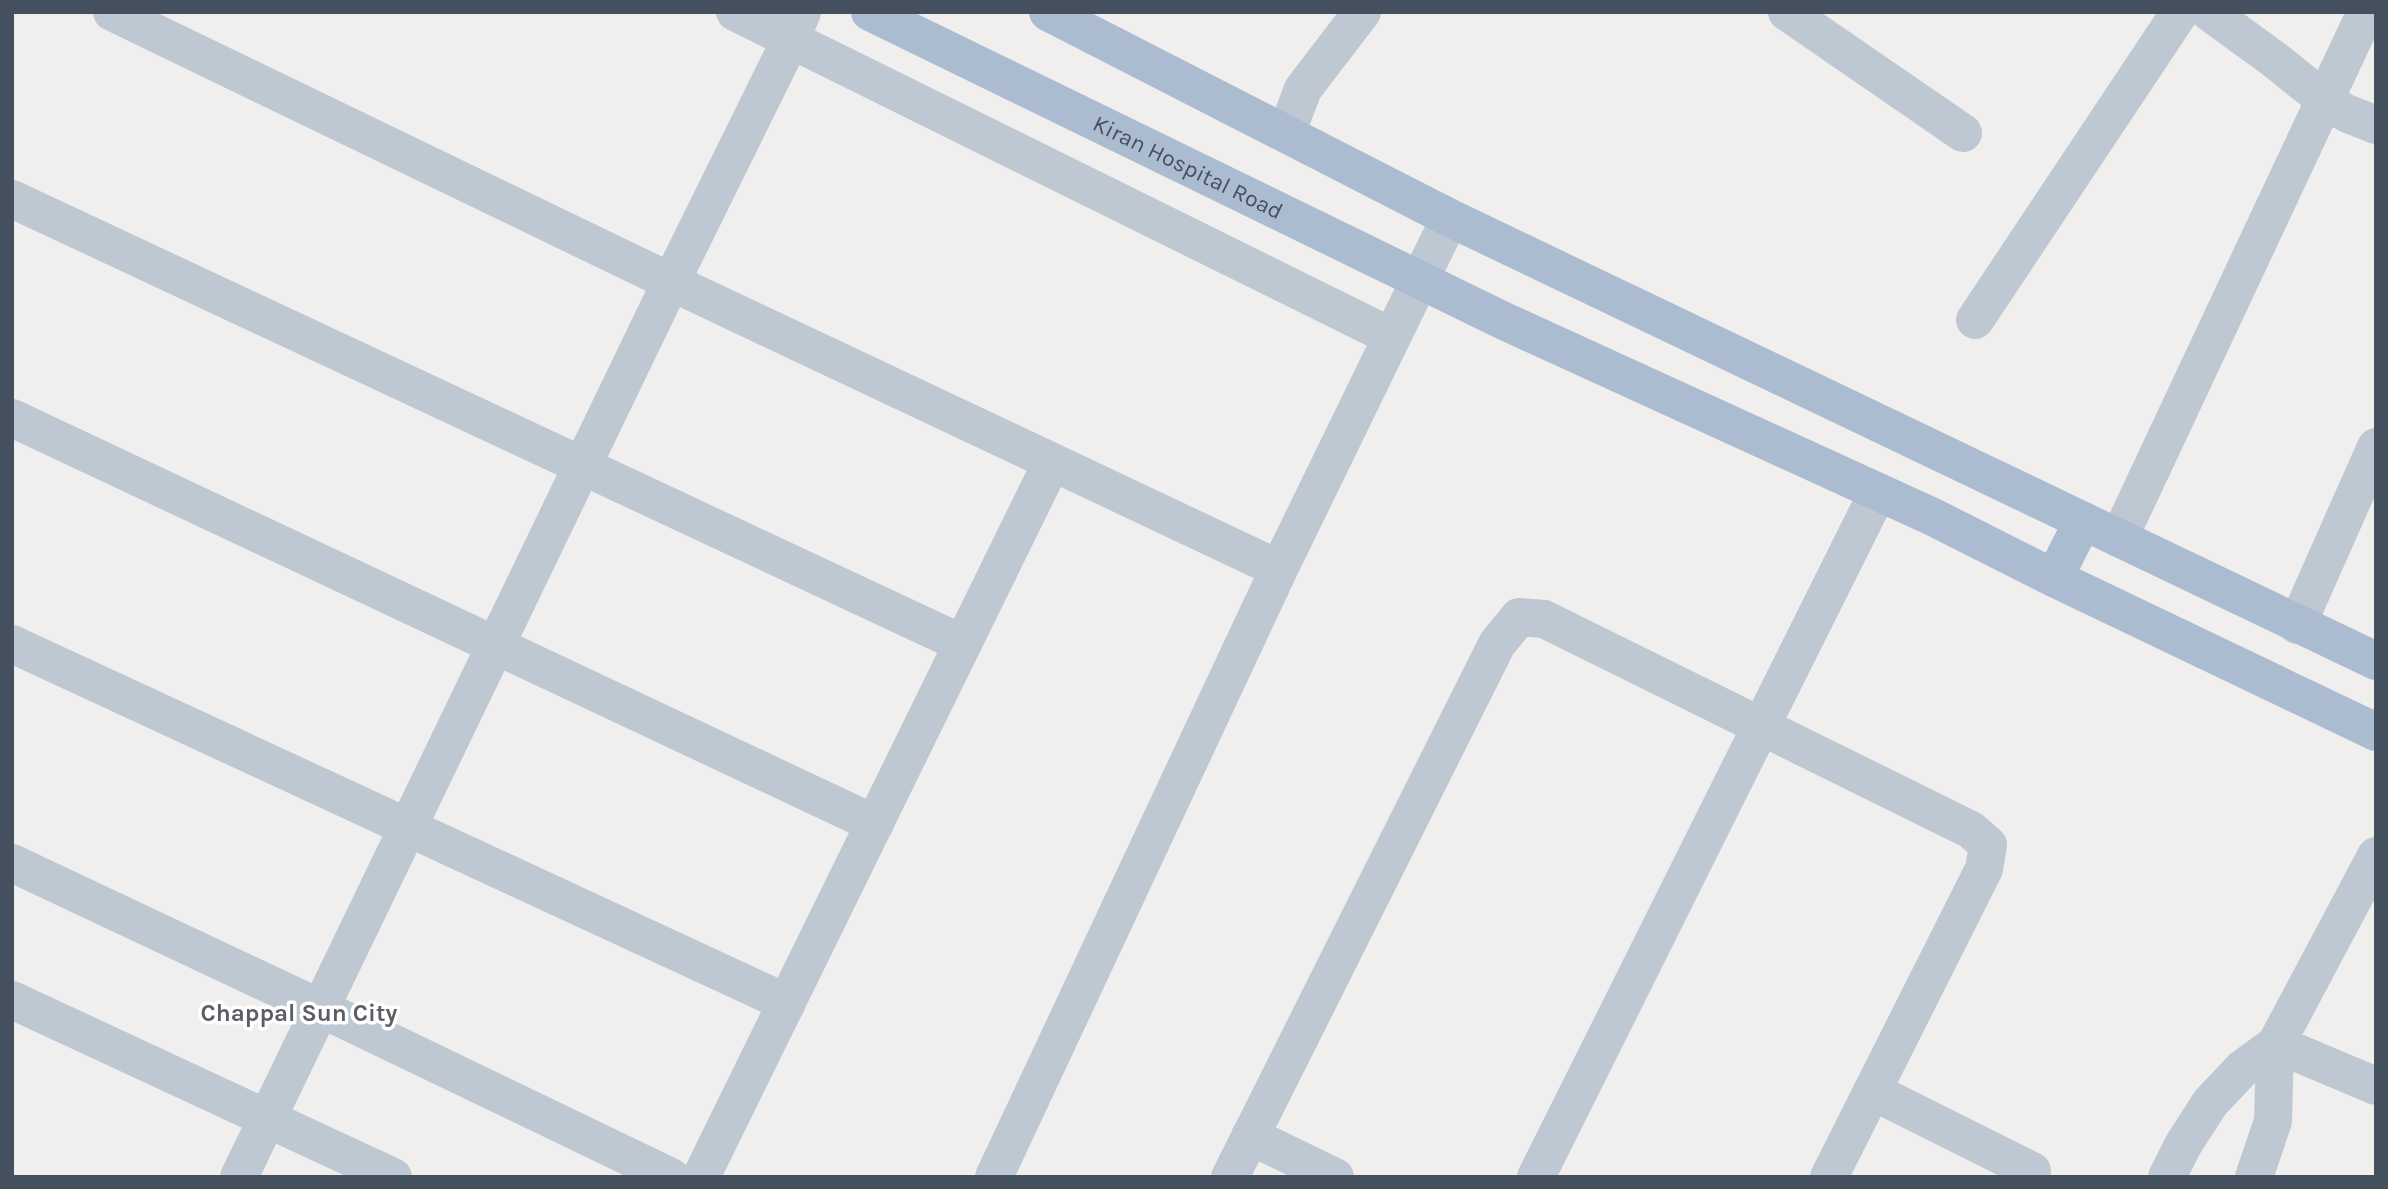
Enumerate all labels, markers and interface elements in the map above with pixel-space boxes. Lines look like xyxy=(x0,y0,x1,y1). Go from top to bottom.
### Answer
street label: Kiran Hospital Road xyxy=(1089,109,1288,225)
district label: Chappal Sun City xyxy=(201,999,397,1027)

